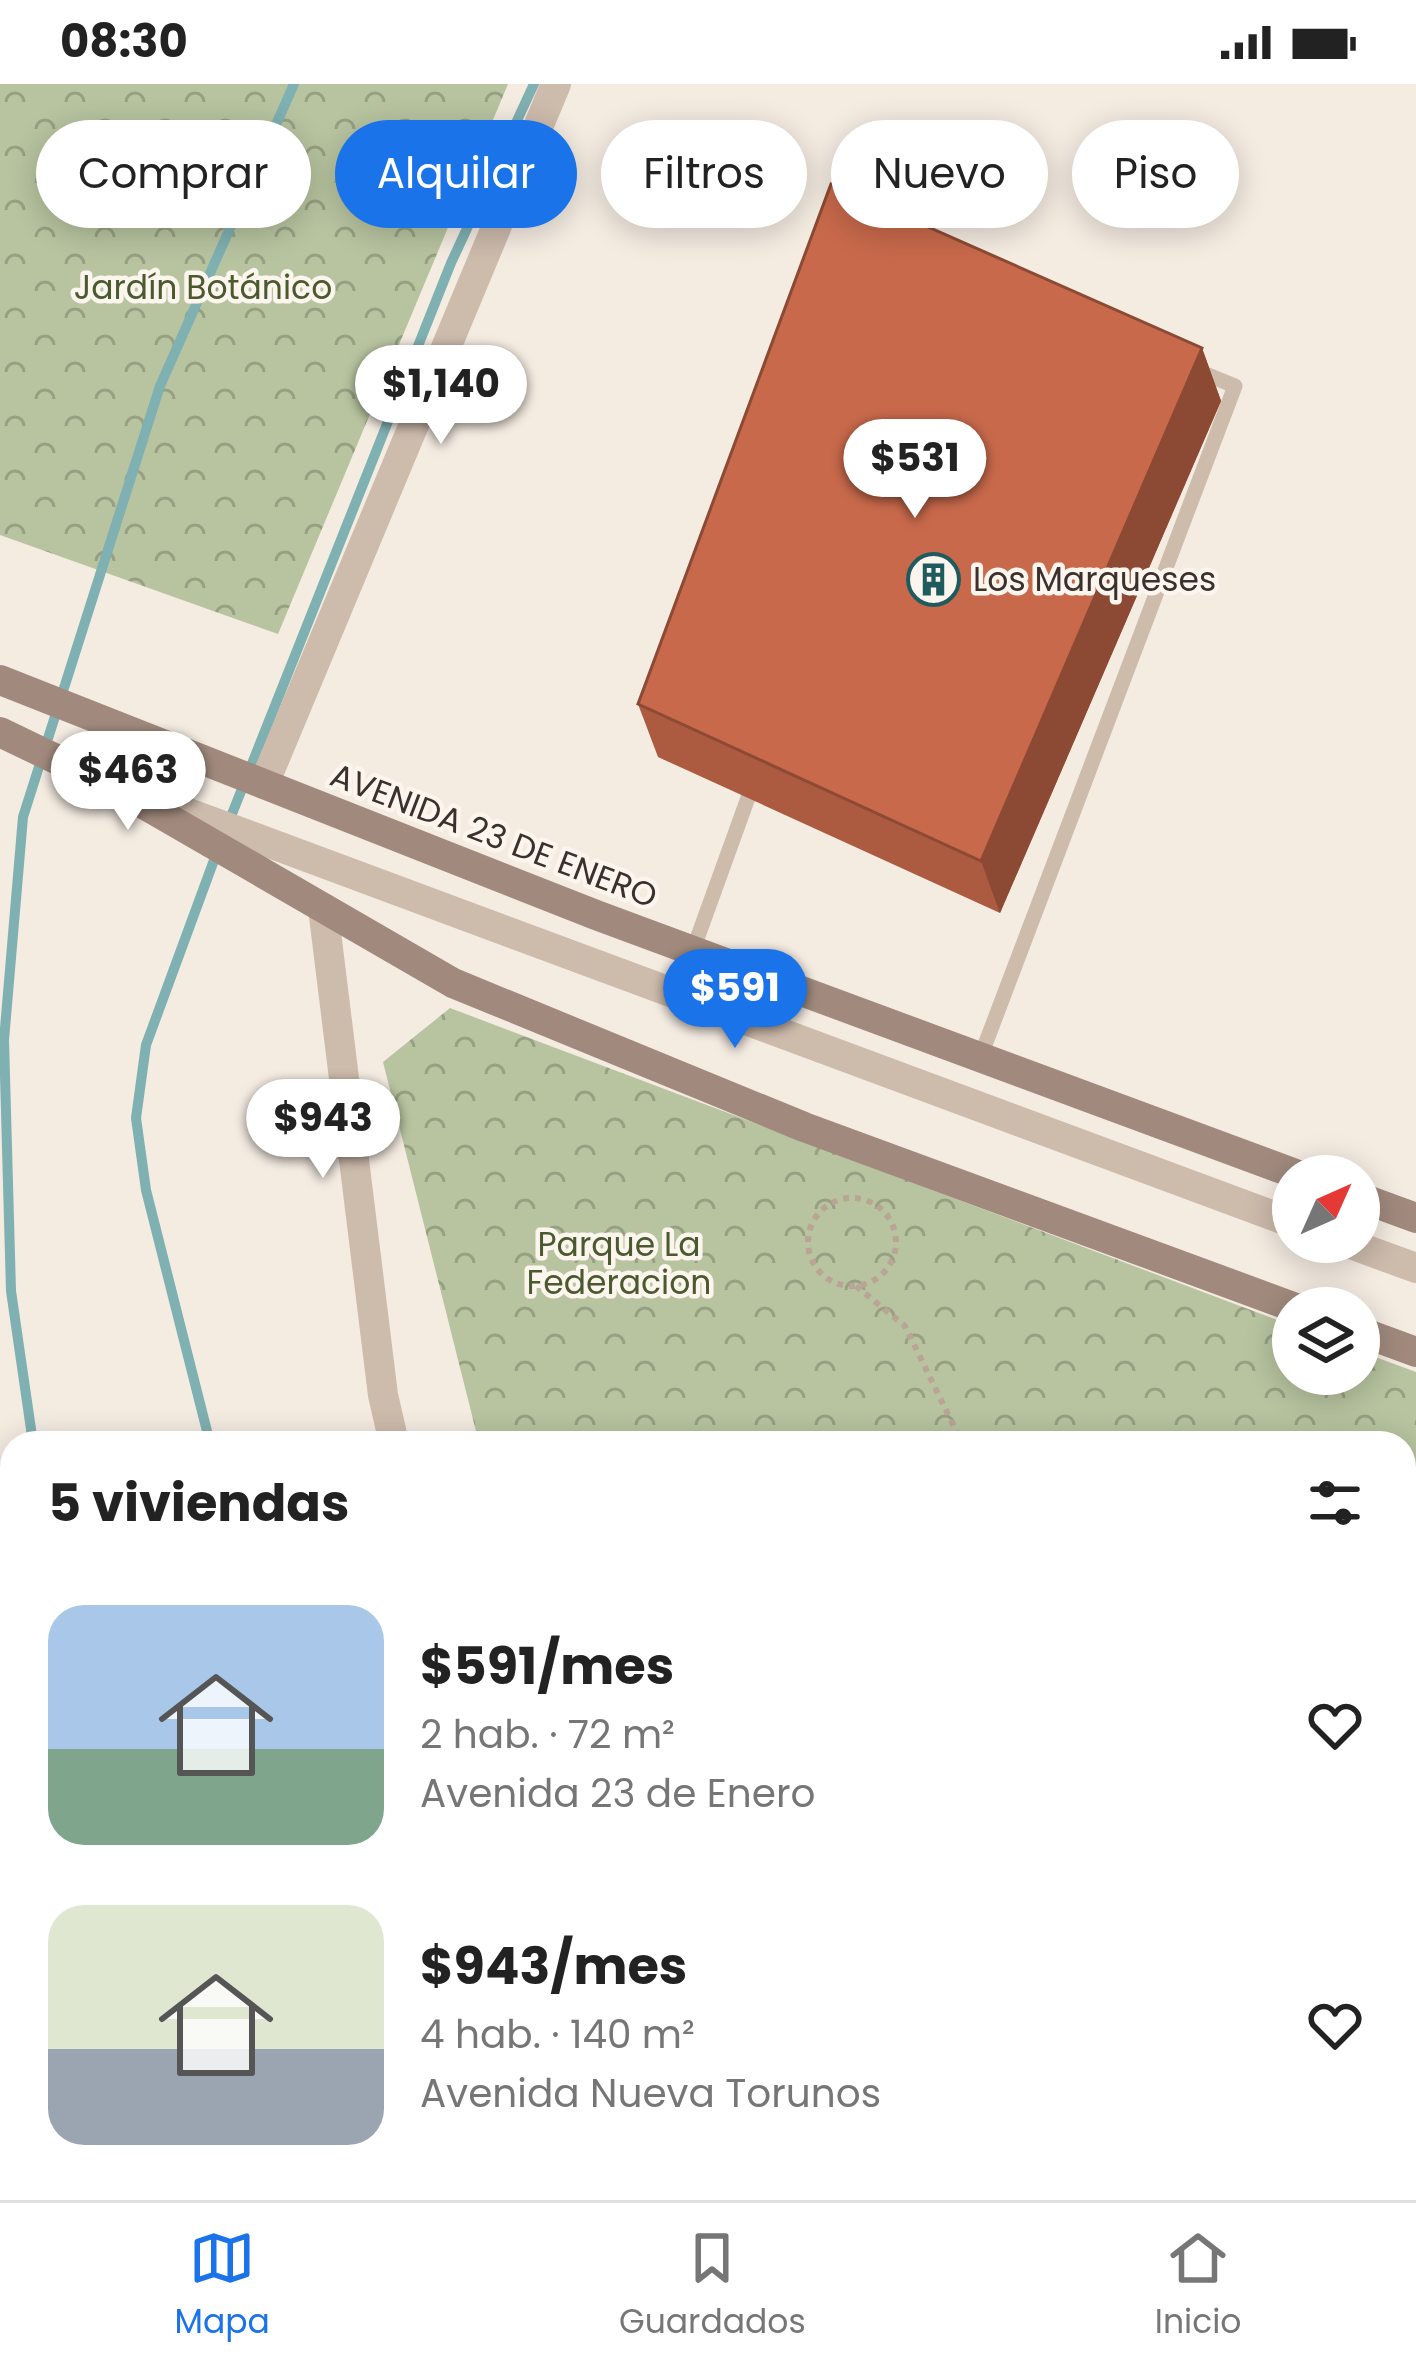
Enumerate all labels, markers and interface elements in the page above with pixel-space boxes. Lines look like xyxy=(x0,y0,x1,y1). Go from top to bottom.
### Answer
text: 08:30 xyxy=(60,10,188,73)
chip: Comprar xyxy=(36,120,311,228)
chip: Alquilar xyxy=(335,120,577,228)
chip: Filtros xyxy=(601,120,807,228)
chip: Nuevo xyxy=(831,120,1048,228)
chip: Piso xyxy=(1072,120,1239,228)
park label: Jardín Botánico xyxy=(74,264,332,311)
pin: $1,140 xyxy=(343,345,539,447)
text: $1,140 xyxy=(382,356,500,411)
pin: $531 xyxy=(844,419,986,521)
text: $531 xyxy=(870,430,960,485)
building icon: Los Marqueses xyxy=(906,551,962,607)
place label: Los Marqueses xyxy=(973,556,1216,603)
pin: $463 xyxy=(57,731,199,833)
text: $463 xyxy=(78,742,178,797)
street label: AVENIDA 23 DE ENERO xyxy=(324,751,664,920)
pin: $591 xyxy=(664,949,806,1051)
text: $591 xyxy=(690,960,780,1015)
pin: $943 xyxy=(252,1079,394,1181)
text: $943 xyxy=(273,1090,373,1145)
north arrow xyxy=(1272,1155,1380,1263)
map controls xyxy=(1272,1155,1380,1395)
park label: Parque La Federacion xyxy=(527,1221,711,1306)
button: layers xyxy=(1272,1287,1380,1395)
text: 5 viviendas xyxy=(48,1467,349,1539)
icon: filters xyxy=(1302,1470,1368,1536)
text: $591/mes xyxy=(420,1630,674,1702)
icon: home xyxy=(144,1653,288,1797)
icon: heart xyxy=(1302,1692,1368,1758)
text: 2 hab. · 72 m² xyxy=(420,1707,675,1762)
text: Avenida 23 de Enero xyxy=(420,1766,815,1821)
text: $943/mes xyxy=(420,1930,687,2002)
icon: home xyxy=(144,1953,288,2097)
icon: heart xyxy=(1302,1992,1368,2058)
text: 4 hab. · 140 m² xyxy=(420,2007,695,2062)
text: Avenida Nueva Torunos xyxy=(420,2066,881,2121)
tab: Mapa xyxy=(175,2225,270,2347)
tab: Guardados xyxy=(619,2225,806,2347)
tab: Inicio xyxy=(1155,2225,1241,2347)

